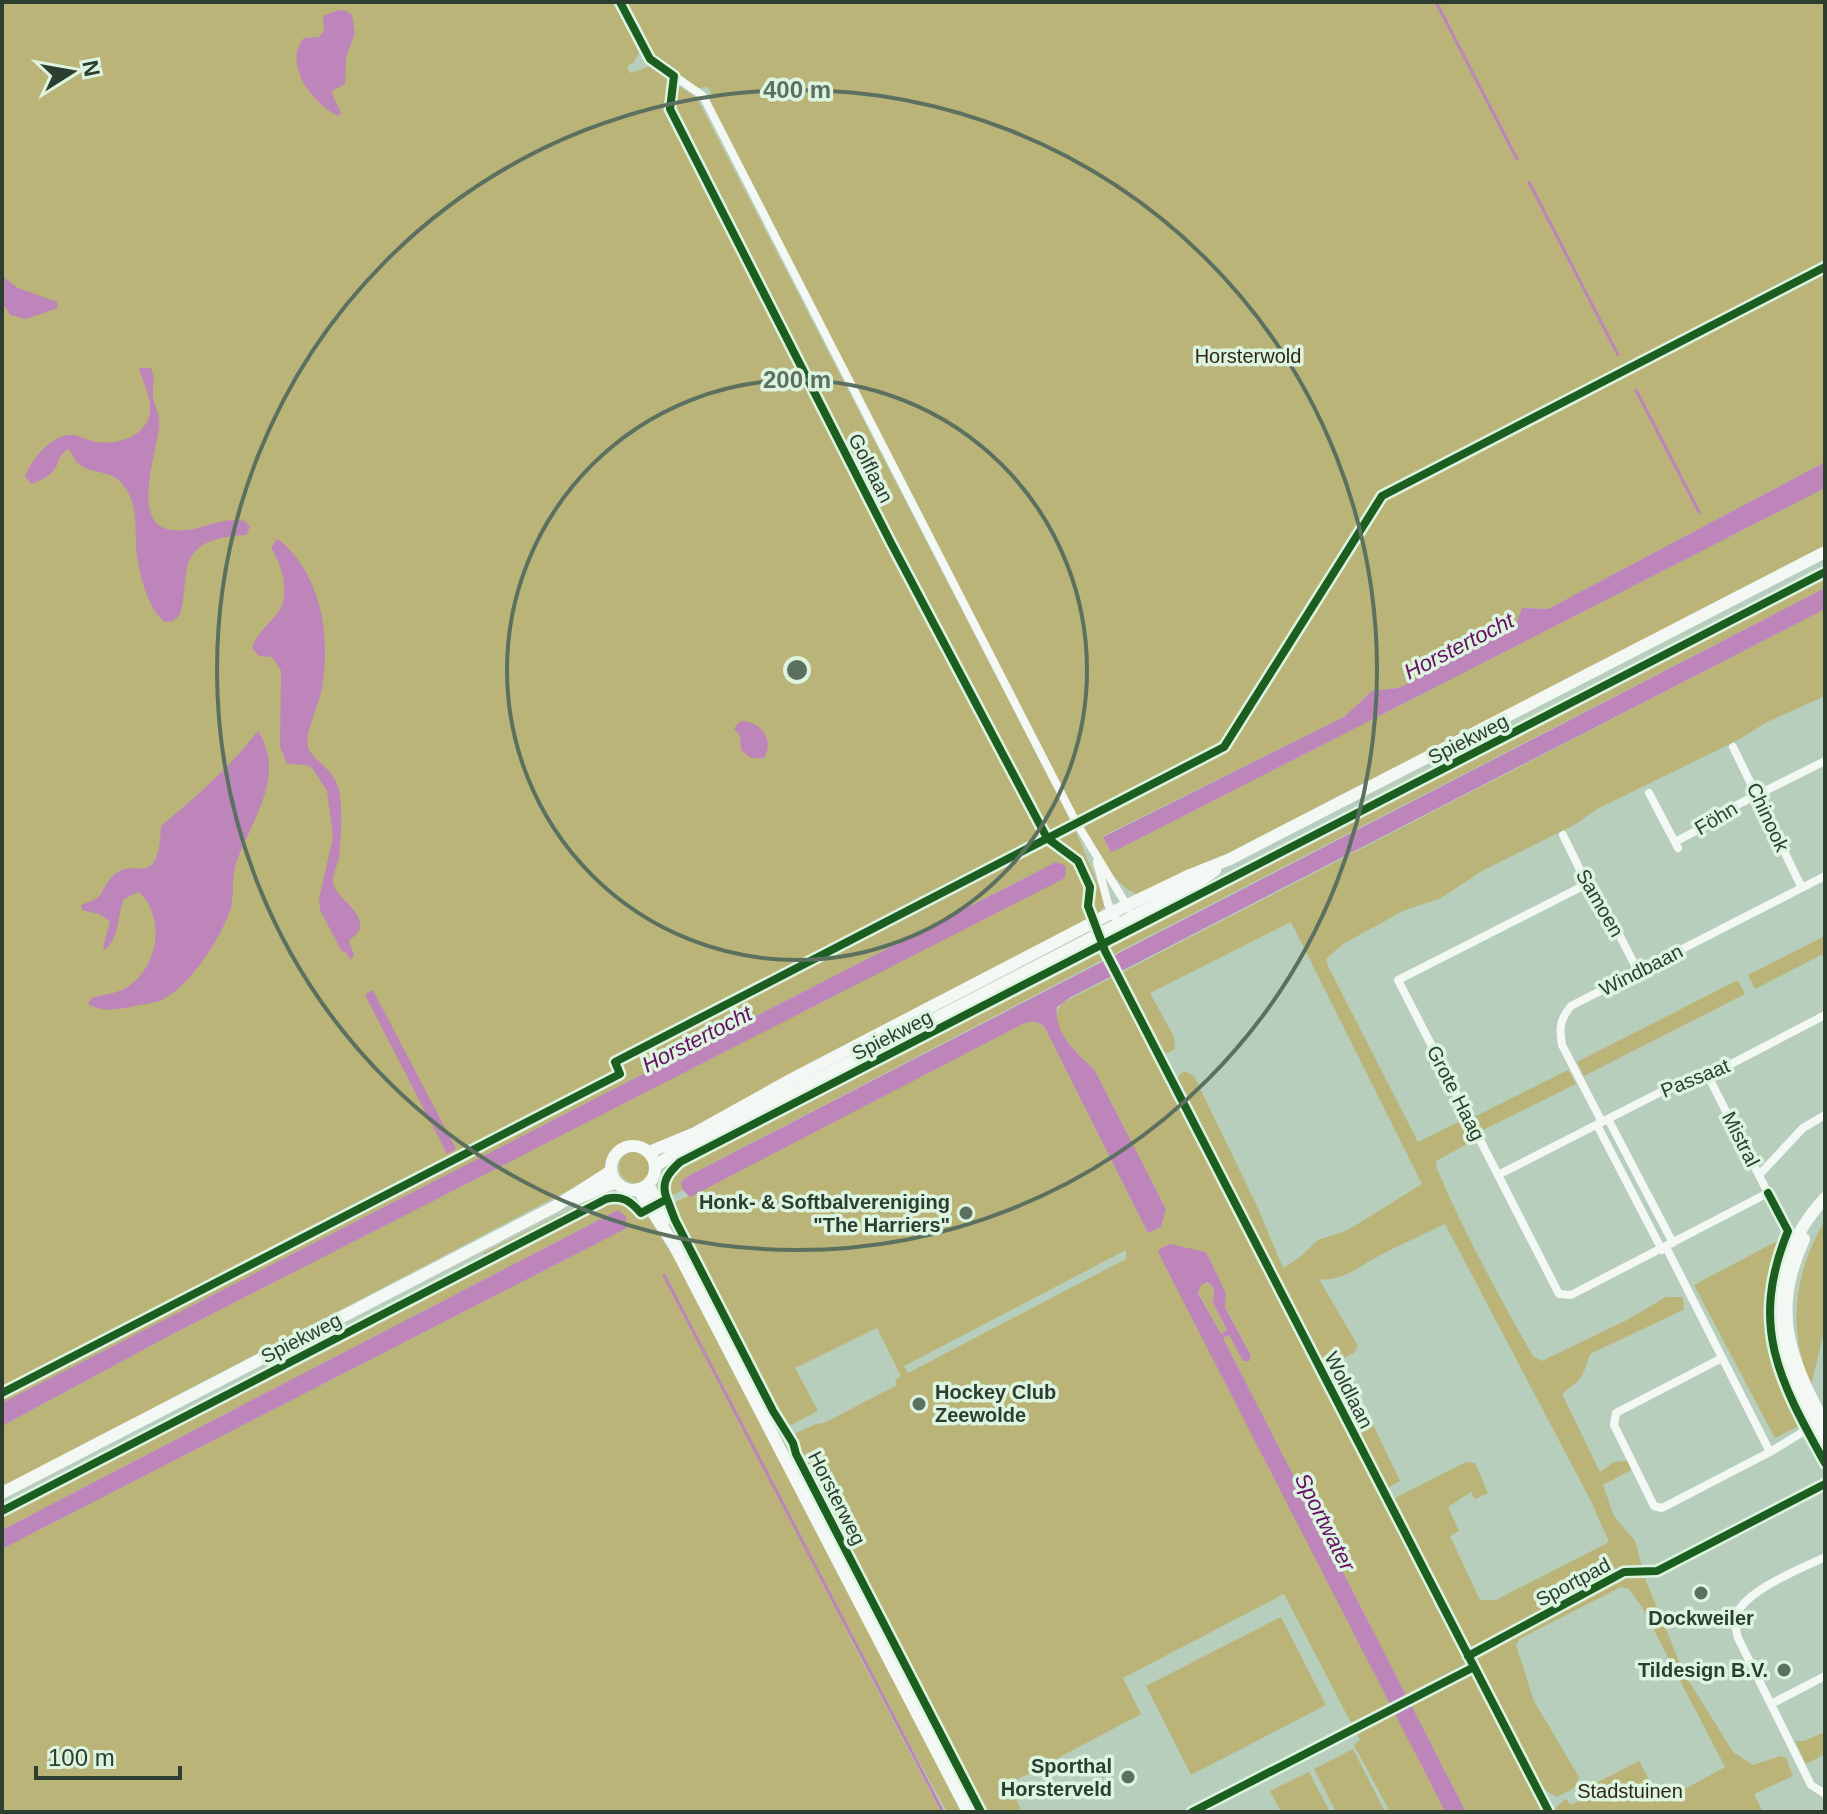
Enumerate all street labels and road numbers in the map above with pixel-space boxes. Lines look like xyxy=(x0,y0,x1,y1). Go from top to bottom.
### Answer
street label: Golflaan xyxy=(844,430,898,506)
street label: Spiekweg xyxy=(1424,710,1512,768)
street label: Chinook xyxy=(1743,779,1794,856)
street label: Föhn xyxy=(1691,797,1741,839)
street label: Samoen xyxy=(1572,865,1628,941)
street label: Windbaan xyxy=(1596,940,1686,1000)
street label: Spiekweg xyxy=(848,1006,936,1064)
street label: Grote Haag xyxy=(1423,1042,1489,1144)
street label: Passaat xyxy=(1657,1054,1733,1102)
street label: Mistral xyxy=(1718,1108,1764,1170)
street label: Spiekweg xyxy=(257,1309,345,1367)
street label: Woldlaan xyxy=(1320,1348,1378,1432)
street label: Horsterweg xyxy=(804,1447,870,1549)
street label: Sportpad xyxy=(1532,1553,1614,1611)

